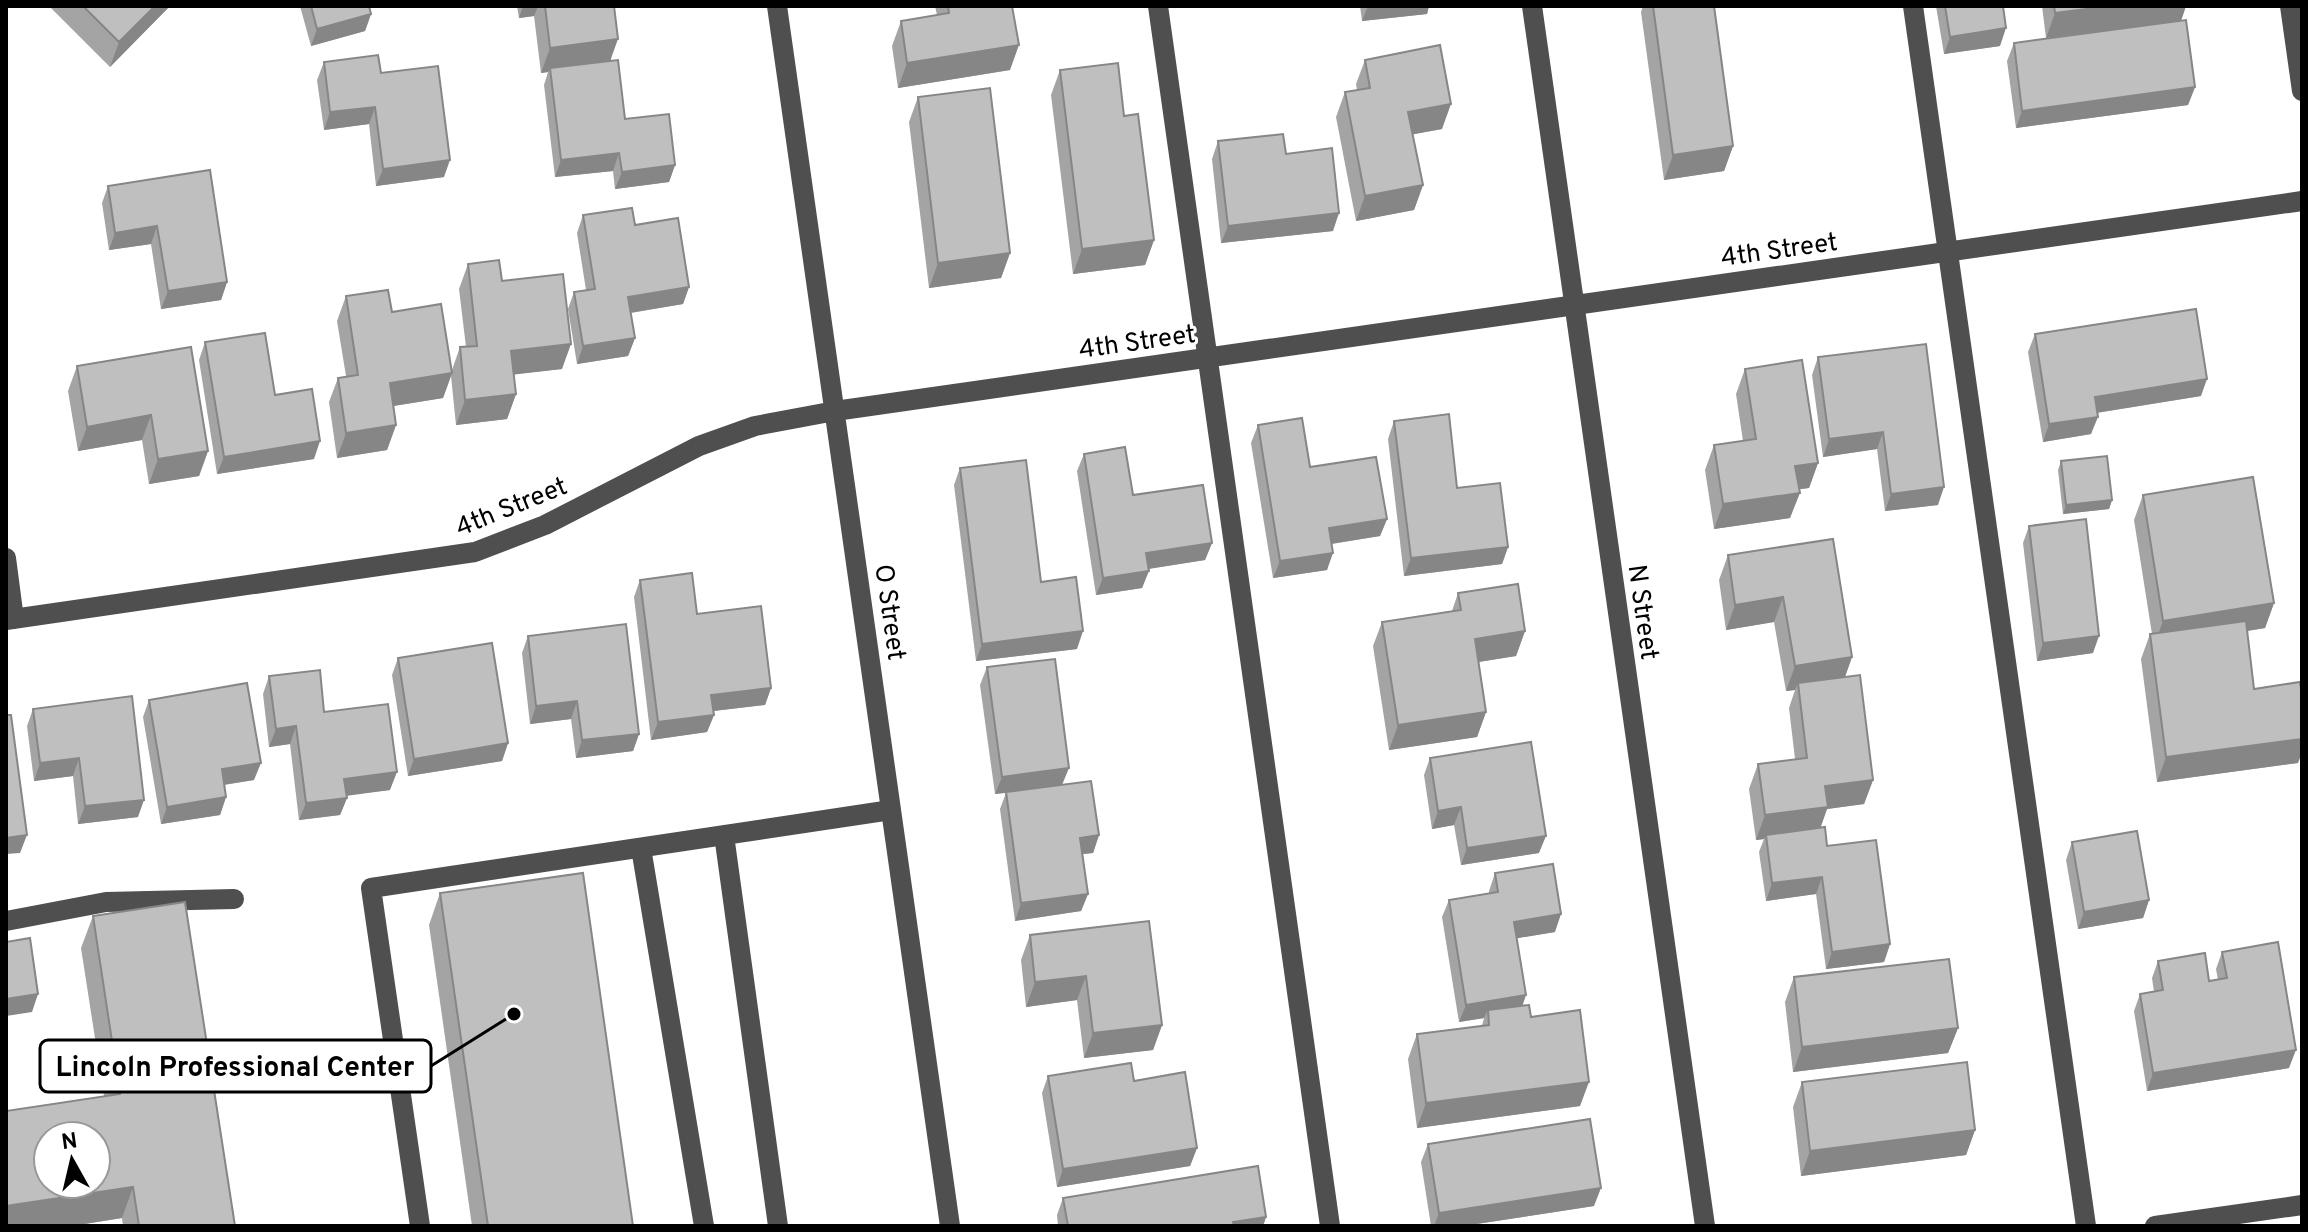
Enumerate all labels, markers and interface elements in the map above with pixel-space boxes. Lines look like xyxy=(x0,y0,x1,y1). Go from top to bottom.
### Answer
street label: 4th Street xyxy=(1719,227,1840,276)
street label: 4th Street xyxy=(1077,319,1198,368)
street label: 4th Street xyxy=(451,471,573,546)
street label: O Street xyxy=(865,562,912,663)
street label: N Street xyxy=(1618,562,1665,662)
callout: Lincoln Professional Center xyxy=(40,1040,431,1092)
text: Lincoln Professional Center xyxy=(56,1051,415,1087)
north arrow xyxy=(32,1120,112,1200)
text: N xyxy=(60,1128,79,1157)

